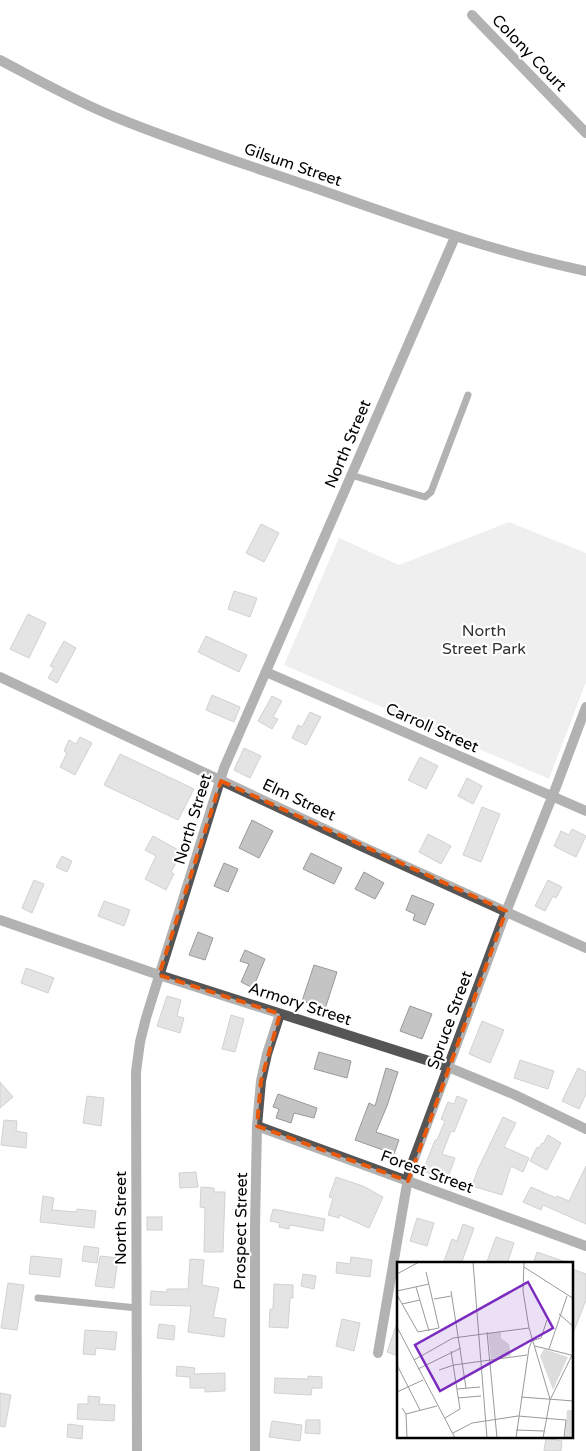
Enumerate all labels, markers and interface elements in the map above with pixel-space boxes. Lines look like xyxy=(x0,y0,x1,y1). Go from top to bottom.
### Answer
street label: Colony Court xyxy=(487,10,571,96)
street label: Gilsum Street xyxy=(241,139,345,191)
street label: North Street xyxy=(320,397,376,491)
park label: North Street Park xyxy=(442,621,526,659)
street label: Carroll Street xyxy=(382,699,482,757)
street label: North Street xyxy=(170,771,216,867)
street label: Elm Street xyxy=(259,774,339,826)
street label: Spruce Street xyxy=(423,968,477,1072)
street label: Armory Street xyxy=(246,978,354,1030)
street label: Forest Street xyxy=(378,1146,476,1198)
street label: North Street xyxy=(111,1171,131,1265)
street label: Prospect Street xyxy=(230,1172,252,1290)
inset map xyxy=(397,1262,574,1438)

